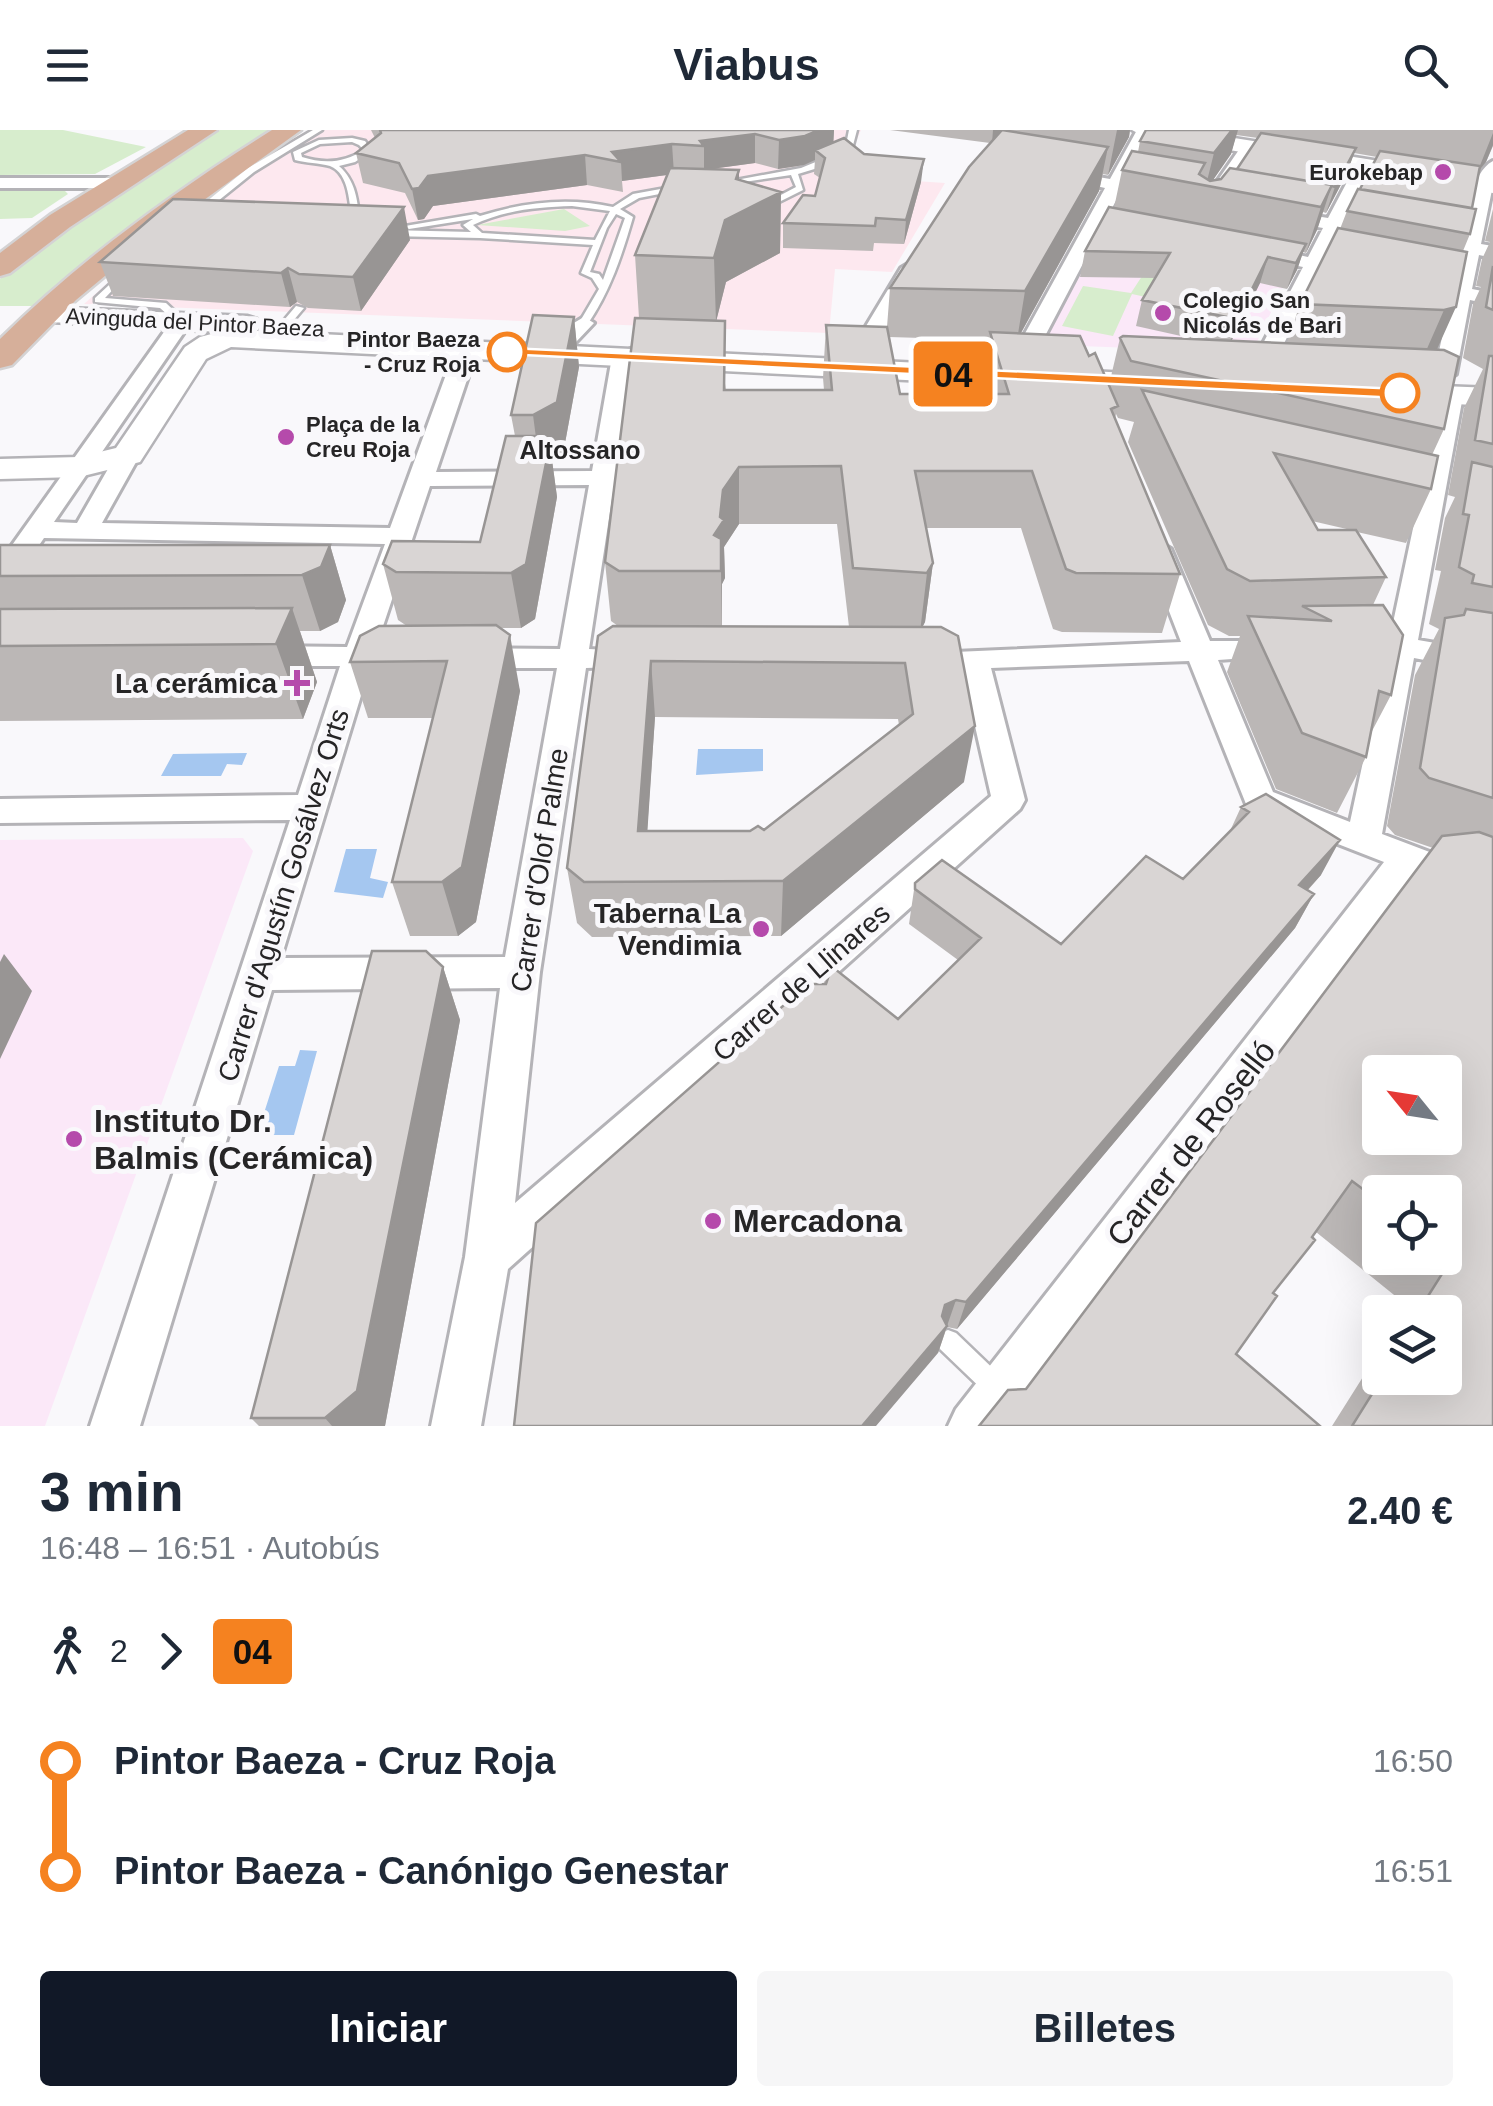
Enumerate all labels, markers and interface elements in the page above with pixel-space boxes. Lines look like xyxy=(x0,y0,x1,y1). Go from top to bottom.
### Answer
icon: menu xyxy=(40,38,95,93)
icon: search xyxy=(1398,38,1453,93)
text: Viabus xyxy=(673,39,820,90)
place label: Eurokebap xyxy=(1309,160,1423,185)
marker: Eurokebap xyxy=(1432,161,1454,183)
place label: Colegio San Nicolás de Bari xyxy=(1183,288,1342,338)
marker: Colegio San Nicolás de Bari xyxy=(1152,302,1174,324)
street label: Avinguda del Pintor Baeza xyxy=(65,303,326,342)
place label: Pintor Baeza - Cruz Roja xyxy=(347,327,481,377)
marker: Pintor Baeza - Cruz Roja xyxy=(488,333,526,371)
line badge: 04 xyxy=(908,342,998,406)
text: 04 xyxy=(934,355,972,394)
unlabelled marker xyxy=(1381,374,1419,412)
place label: Plaça de la Creu Roja xyxy=(306,412,421,462)
marker: Plaça de la Creu Roja xyxy=(275,426,297,448)
district label: Altossano xyxy=(520,436,640,464)
place label: La cerámica xyxy=(115,668,277,699)
marker: La cerámica xyxy=(286,672,308,694)
street label: Carrer d'Agustín Gosálvez Orts xyxy=(212,705,355,1085)
street label: Carrer d'Olof Palme xyxy=(505,746,574,994)
street label: Carrer de Llinares xyxy=(707,897,896,1068)
place label: Taberna La Vendimia xyxy=(594,898,741,961)
marker: Taberna La Vendimia xyxy=(750,918,772,940)
street label: Carrer de Roselló xyxy=(1100,1033,1282,1253)
north arrow xyxy=(1362,1055,1462,1155)
map controls xyxy=(1362,1055,1462,1395)
place label: Instituto Dr. Balmis (Cerámica) xyxy=(94,1103,373,1176)
marker: Instituto Dr. Balmis (Cerámica) xyxy=(63,1128,85,1150)
button: locate xyxy=(1362,1175,1462,1275)
place label: Mercadona xyxy=(733,1203,902,1239)
marker: Mercadona xyxy=(702,1210,724,1232)
button: layers xyxy=(1362,1295,1462,1395)
text: 3 min xyxy=(40,1461,184,1523)
text: 2.40 € xyxy=(1347,1490,1453,1532)
text: 16:48 – 16:51 · Autobús xyxy=(40,1530,380,1566)
icon: walk xyxy=(40,1624,95,1679)
icon: forward xyxy=(143,1624,198,1679)
text: 04 xyxy=(233,1632,272,1671)
text: 2 xyxy=(110,1633,128,1669)
text: Pintor Baeza - Cruz Roja xyxy=(114,1740,555,1782)
text: 16:50 xyxy=(1373,1743,1453,1779)
text: Pintor Baeza - Canónigo Genestar xyxy=(114,1850,728,1892)
text: 16:51 xyxy=(1373,1853,1453,1889)
button: Iniciar xyxy=(40,1971,737,2086)
button: Billetes xyxy=(757,1971,1453,2086)

